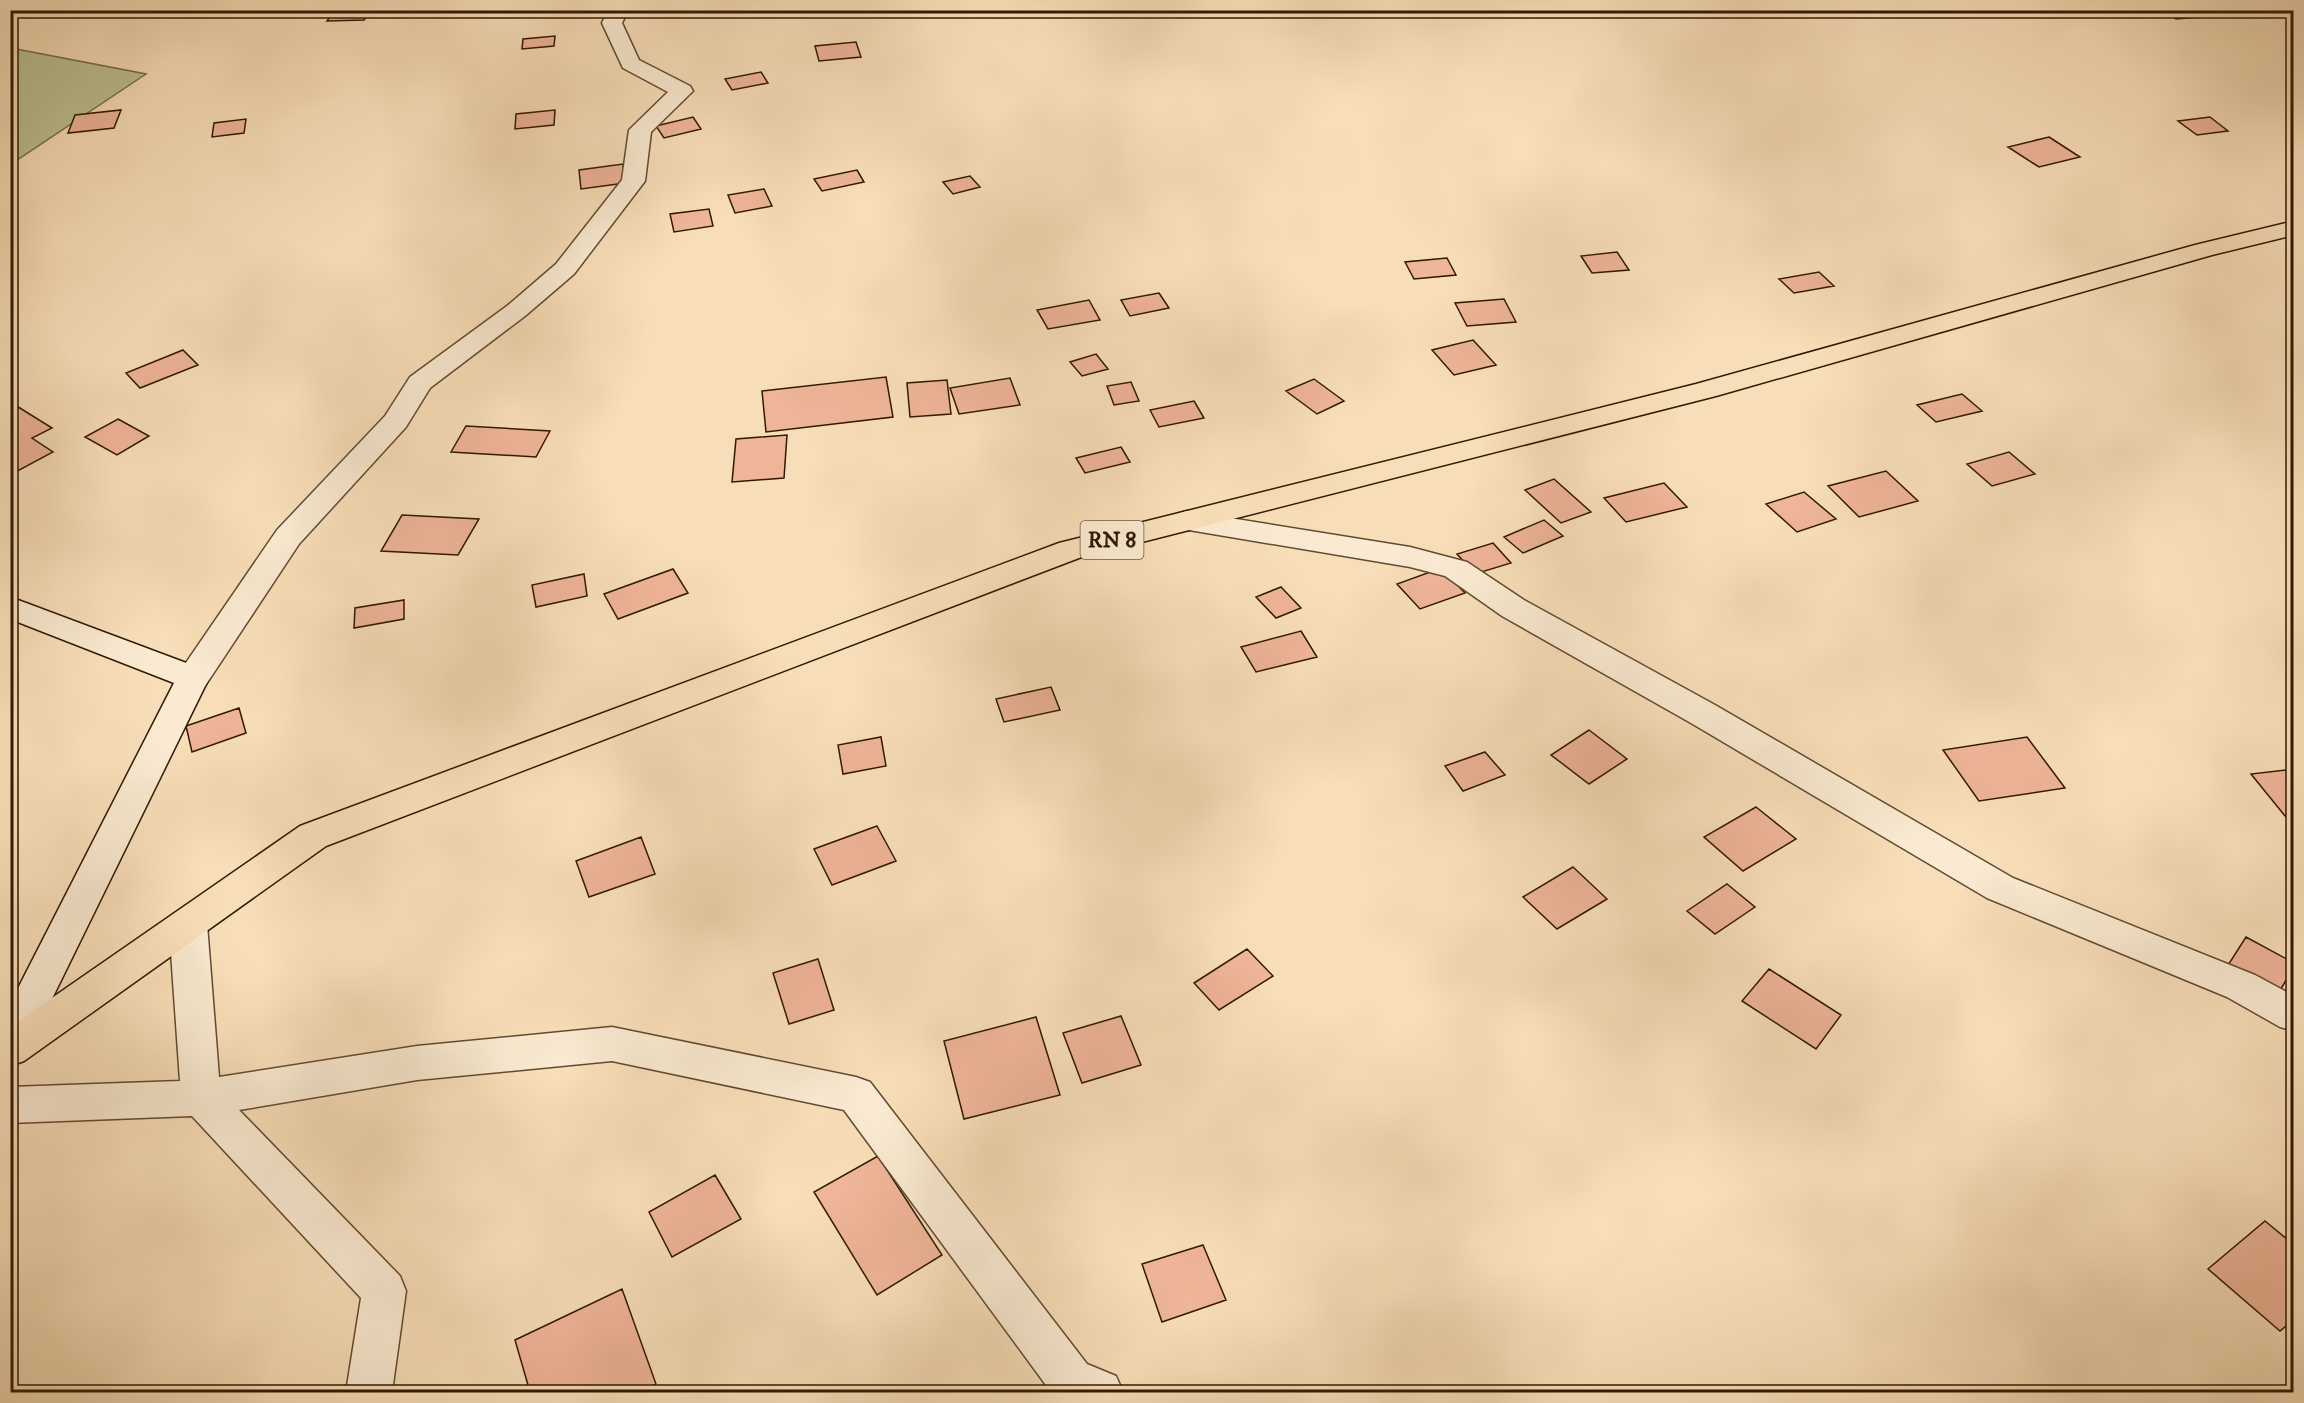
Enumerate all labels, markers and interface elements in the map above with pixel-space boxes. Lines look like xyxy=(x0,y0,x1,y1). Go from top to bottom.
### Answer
road number: RN 8 xyxy=(1080,521,1144,559)

